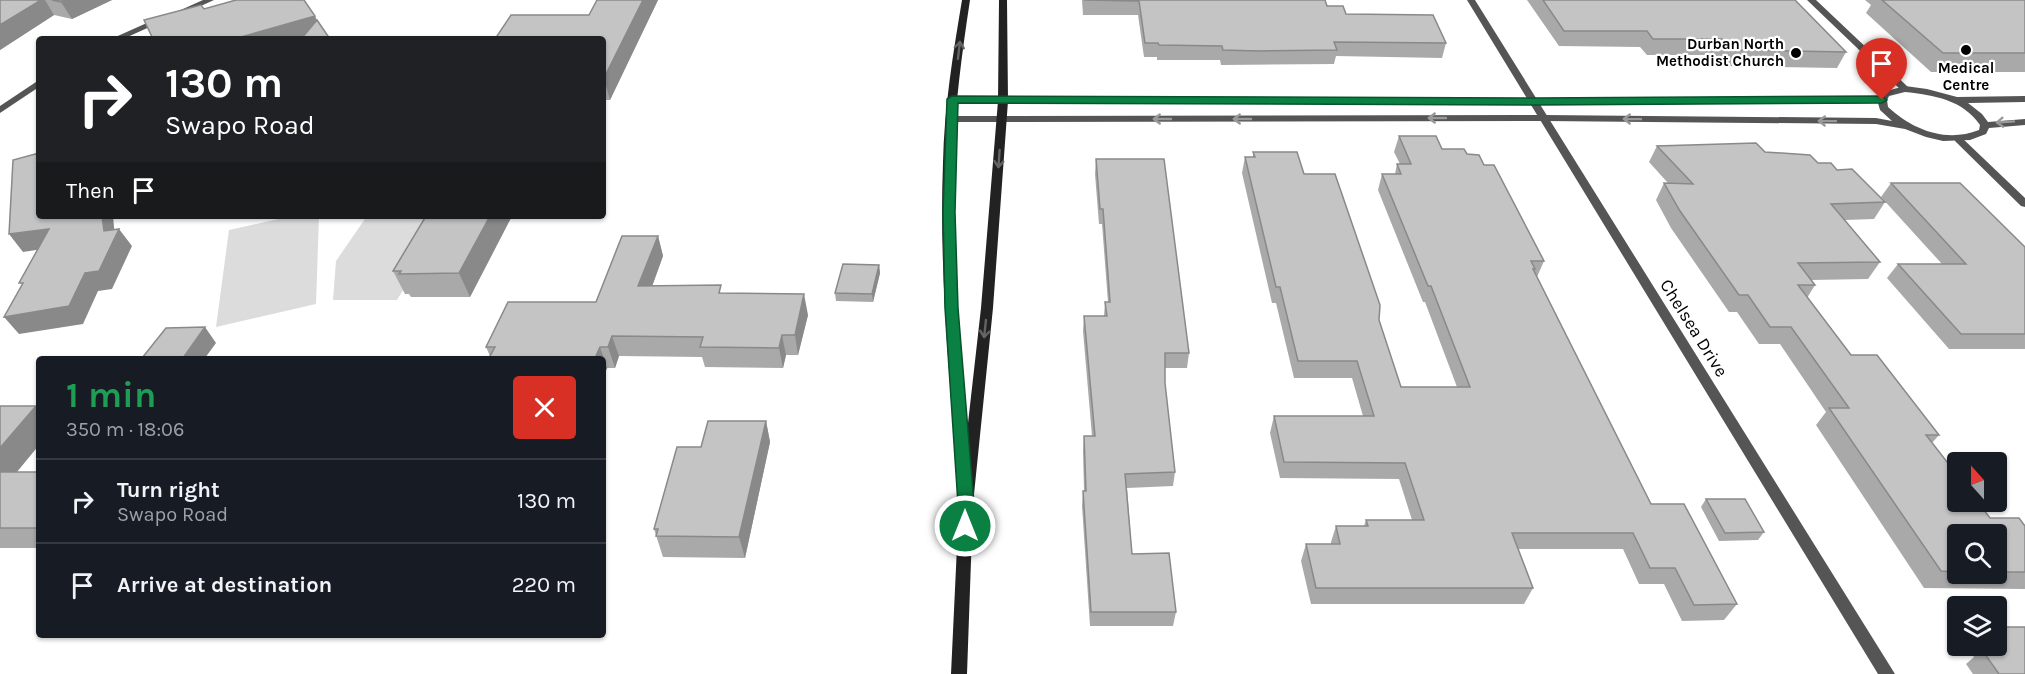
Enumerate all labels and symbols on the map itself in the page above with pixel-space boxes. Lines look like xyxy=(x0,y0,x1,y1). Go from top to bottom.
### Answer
place label: Durban North Methodist Church xyxy=(1656,35,1784,70)
pin xyxy=(1856,38,1907,100)
one-way arrow xyxy=(954,40,965,60)
marker: Medical Centre xyxy=(1959,43,1973,57)
marker: Durban North Methodist Church xyxy=(1789,46,1803,60)
place label: Medical Centre xyxy=(1938,59,1994,94)
one-way arrow xyxy=(1233,113,1253,125)
one-way arrow xyxy=(1428,113,1448,124)
one-way arrow xyxy=(1623,113,1643,125)
one-way arrow xyxy=(1153,114,1173,125)
one-way arrow xyxy=(1818,115,1838,127)
one-way arrow xyxy=(1996,117,2015,128)
one-way arrow xyxy=(993,148,1004,168)
street label: Chelsea Drive xyxy=(1655,275,1733,381)
one-way arrow xyxy=(979,318,990,338)
north arrow xyxy=(1947,452,2007,512)
position arrow xyxy=(933,494,997,558)

